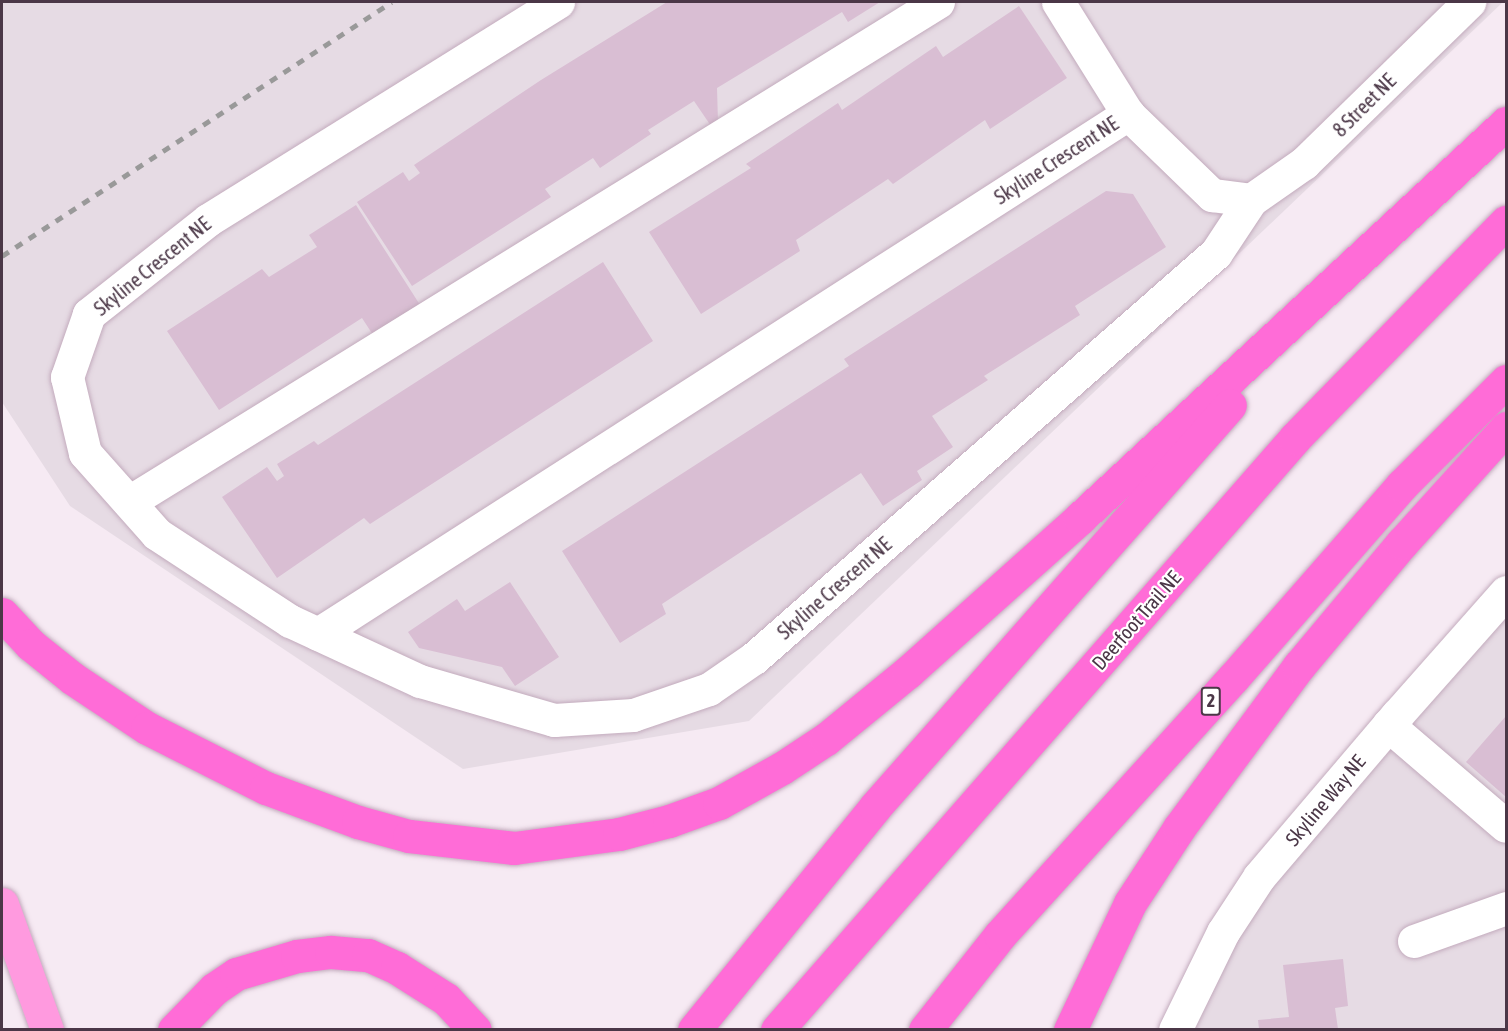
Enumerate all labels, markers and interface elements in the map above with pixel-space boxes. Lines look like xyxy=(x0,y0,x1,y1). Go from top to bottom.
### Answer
street label: 8 Street NE xyxy=(1328,69,1400,141)
street label: Skyline Crescent NE xyxy=(990,111,1122,209)
street label: Skyline Crescent NE xyxy=(89,212,215,320)
street label: Skyline Crescent NE xyxy=(772,532,896,644)
street label: Deerfoot Trail NE xyxy=(1087,566,1185,674)
road number: 2 xyxy=(1200,686,1222,716)
street label: Skyline Way NE xyxy=(1280,750,1370,850)

